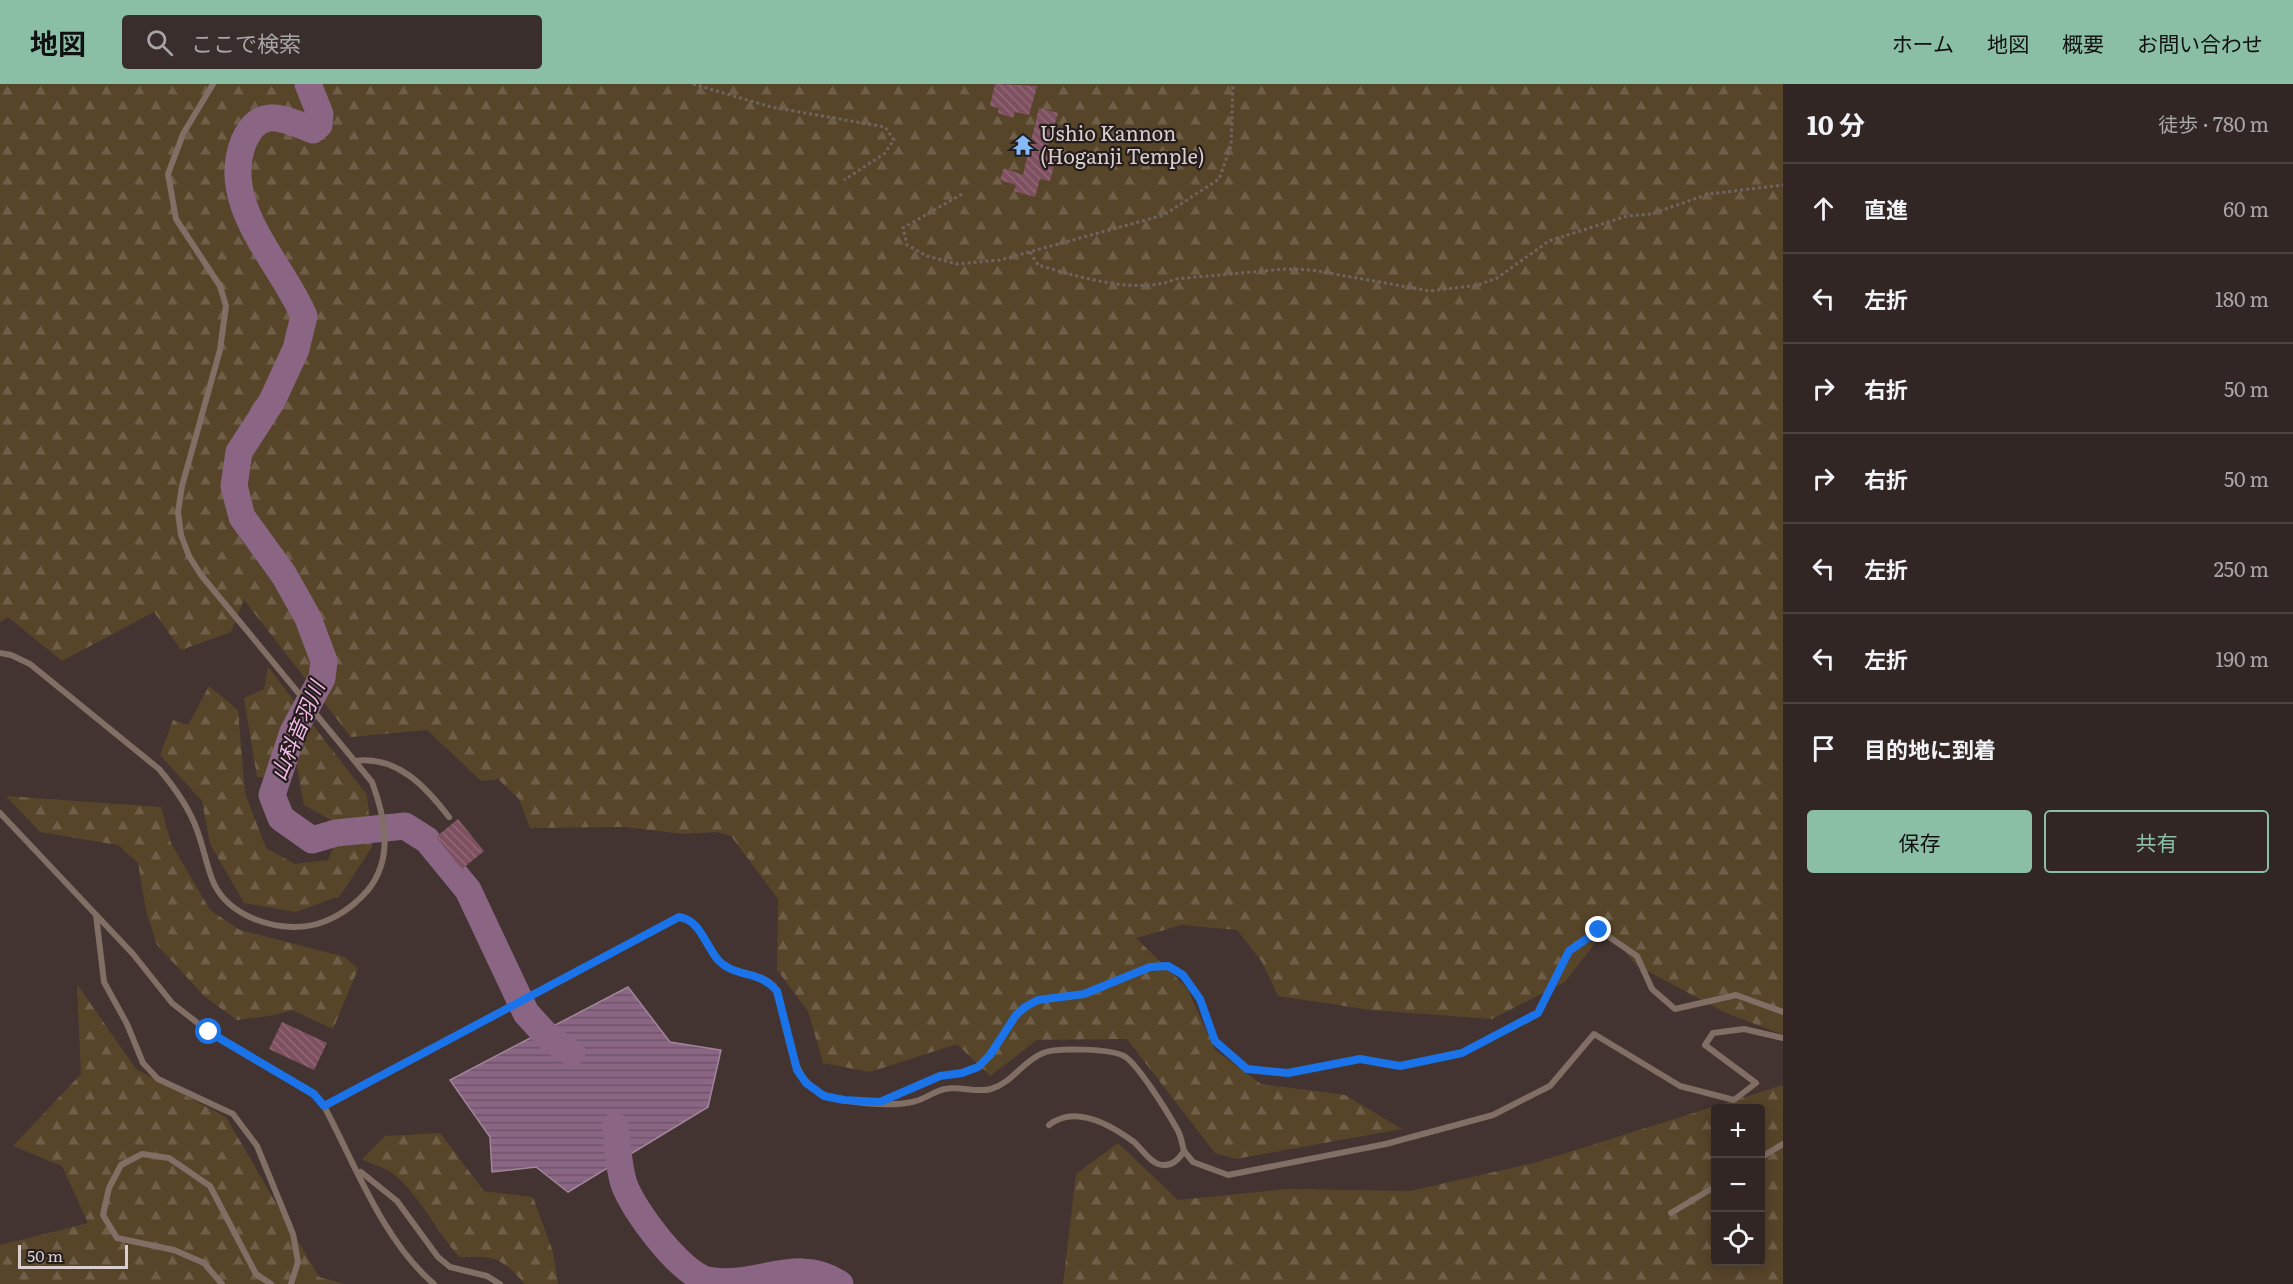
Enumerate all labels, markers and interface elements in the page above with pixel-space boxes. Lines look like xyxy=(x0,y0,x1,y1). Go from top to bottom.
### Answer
search box xyxy=(122,15,542,69)
text: 地図 xyxy=(30,21,86,63)
icon: search xyxy=(143,26,176,59)
text: ここで検索 xyxy=(191,26,301,59)
text: ホーム xyxy=(1892,27,1954,58)
text: 地図 xyxy=(1987,27,2029,58)
text: 概要 xyxy=(2062,27,2104,58)
text: お問い合わせ xyxy=(2137,27,2263,58)
text: 10 分 xyxy=(1807,104,1865,143)
text: 徒歩 · 780 m xyxy=(2158,108,2269,138)
place label: Ushio Kannon (Hoganji Temple) xyxy=(1040,117,1205,170)
temple icon: Ushio Kannon (Hoganji Temple) xyxy=(1011,133,1035,157)
icon: ahead xyxy=(1807,192,1840,225)
text: 直進 xyxy=(1864,192,1908,225)
text: 60 m xyxy=(2223,193,2269,223)
icon: left xyxy=(1807,282,1840,315)
text: 左折 xyxy=(1864,282,1908,315)
text: 180 m xyxy=(2215,283,2269,313)
icon: right xyxy=(1807,372,1840,405)
text: 右折 xyxy=(1864,372,1908,405)
text: 50 m xyxy=(2224,373,2269,403)
icon: right xyxy=(1807,462,1840,495)
text: 右折 xyxy=(1864,462,1908,495)
text: 50 m xyxy=(2224,463,2269,493)
icon: left xyxy=(1807,552,1840,585)
text: 左折 xyxy=(1864,552,1908,585)
text: 250 m xyxy=(2214,553,2269,583)
icon: left xyxy=(1807,642,1840,675)
text: 左折 xyxy=(1864,642,1908,675)
text: 190 m xyxy=(2215,643,2269,673)
water label: 山科音羽川 xyxy=(261,674,331,784)
icon: arrive xyxy=(1807,732,1840,765)
text: 目的地に到着 xyxy=(1864,732,1996,765)
button: 保存 xyxy=(1807,810,2032,873)
button: 共有 xyxy=(2044,810,2269,873)
route end xyxy=(1585,916,1611,942)
route start xyxy=(195,1018,221,1044)
map controls xyxy=(1711,1104,1765,1266)
button: + xyxy=(1711,1104,1765,1158)
button: − xyxy=(1711,1158,1765,1212)
button: locate xyxy=(1711,1212,1765,1266)
scale bar xyxy=(18,1242,128,1270)
text: 50 m xyxy=(27,1243,63,1267)

